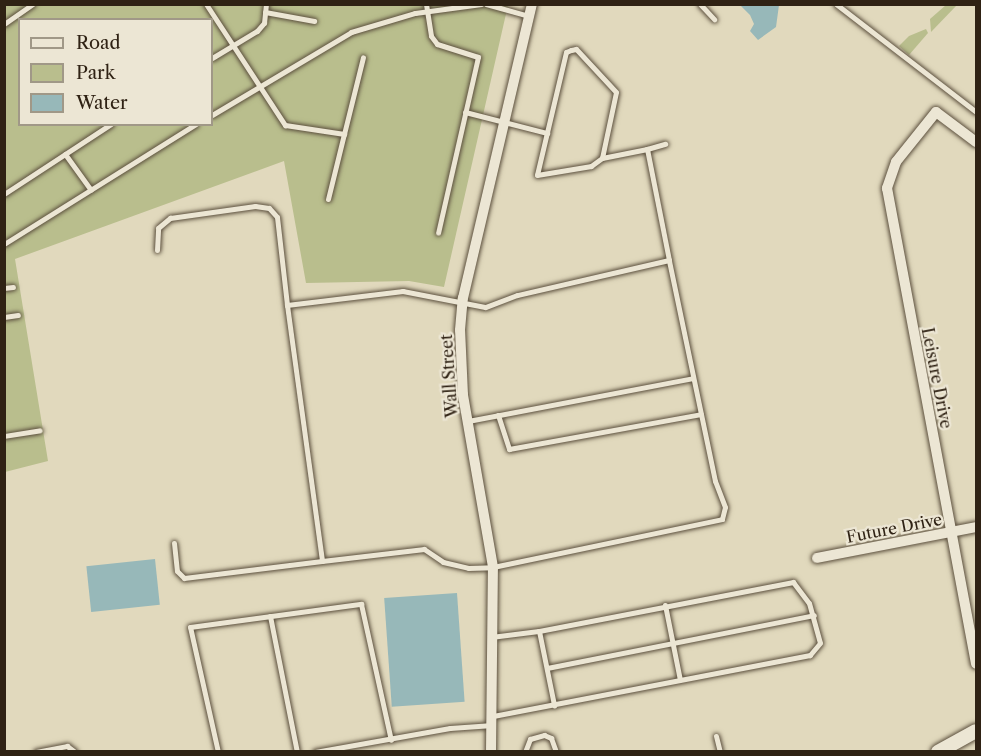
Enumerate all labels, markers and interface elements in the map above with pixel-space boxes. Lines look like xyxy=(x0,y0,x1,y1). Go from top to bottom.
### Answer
legend xyxy=(18,18,213,126)
text: Road xyxy=(76,32,121,54)
text: Park xyxy=(76,62,115,84)
text: Water xyxy=(76,92,128,114)
street label: Leisure Drive xyxy=(918,326,956,430)
street label: Wall Street xyxy=(437,334,461,418)
street label: Future Drive xyxy=(845,509,943,547)

